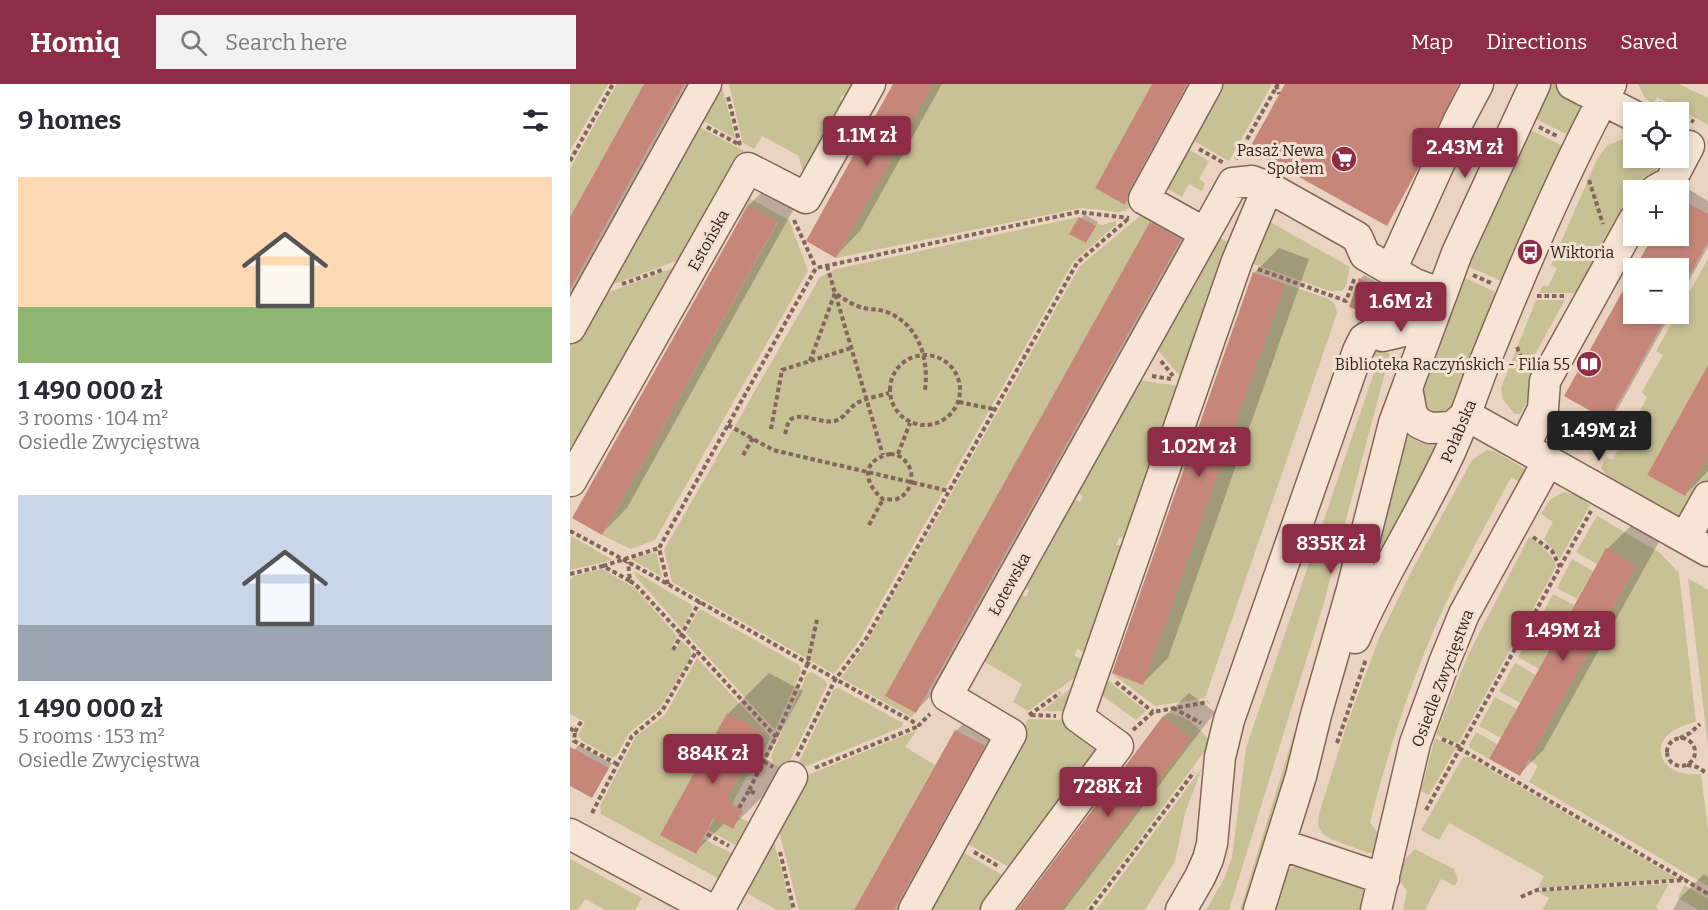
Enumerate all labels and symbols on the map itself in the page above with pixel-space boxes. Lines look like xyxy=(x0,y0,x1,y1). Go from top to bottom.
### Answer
pin: 1.1M zł xyxy=(812,116,922,167)
pin: 2.43M zł xyxy=(1403,128,1527,179)
place label: Pasaż Newa Społem xyxy=(1237,141,1324,178)
supermarket icon: Pasaż Newa Społem xyxy=(1329,144,1359,174)
street label: Estońska xyxy=(684,206,733,274)
bus stop icon: Wiktoria xyxy=(1515,237,1545,267)
place label: Wiktoria xyxy=(1550,243,1614,262)
pin: 1.6M zł xyxy=(1346,282,1456,333)
library icon: Biblioteka Raczyńskich - Filia 55 xyxy=(1574,349,1604,379)
place label: Biblioteka Raczyńskich - Filia 55 xyxy=(1335,355,1570,374)
street label: Połabska xyxy=(1437,396,1480,466)
pin: 1.49M zł xyxy=(1537,411,1661,462)
pin: 1.02M zł xyxy=(1137,427,1261,478)
pin: 835K zł xyxy=(1276,524,1386,575)
street label: Łotewska xyxy=(984,549,1035,619)
street label: Osiedle Zwycięstwa xyxy=(1407,607,1478,750)
pin: 1.49M zł xyxy=(1501,611,1625,662)
pin: 884K zł xyxy=(658,734,768,785)
pin: 728K zł xyxy=(1053,767,1163,818)

